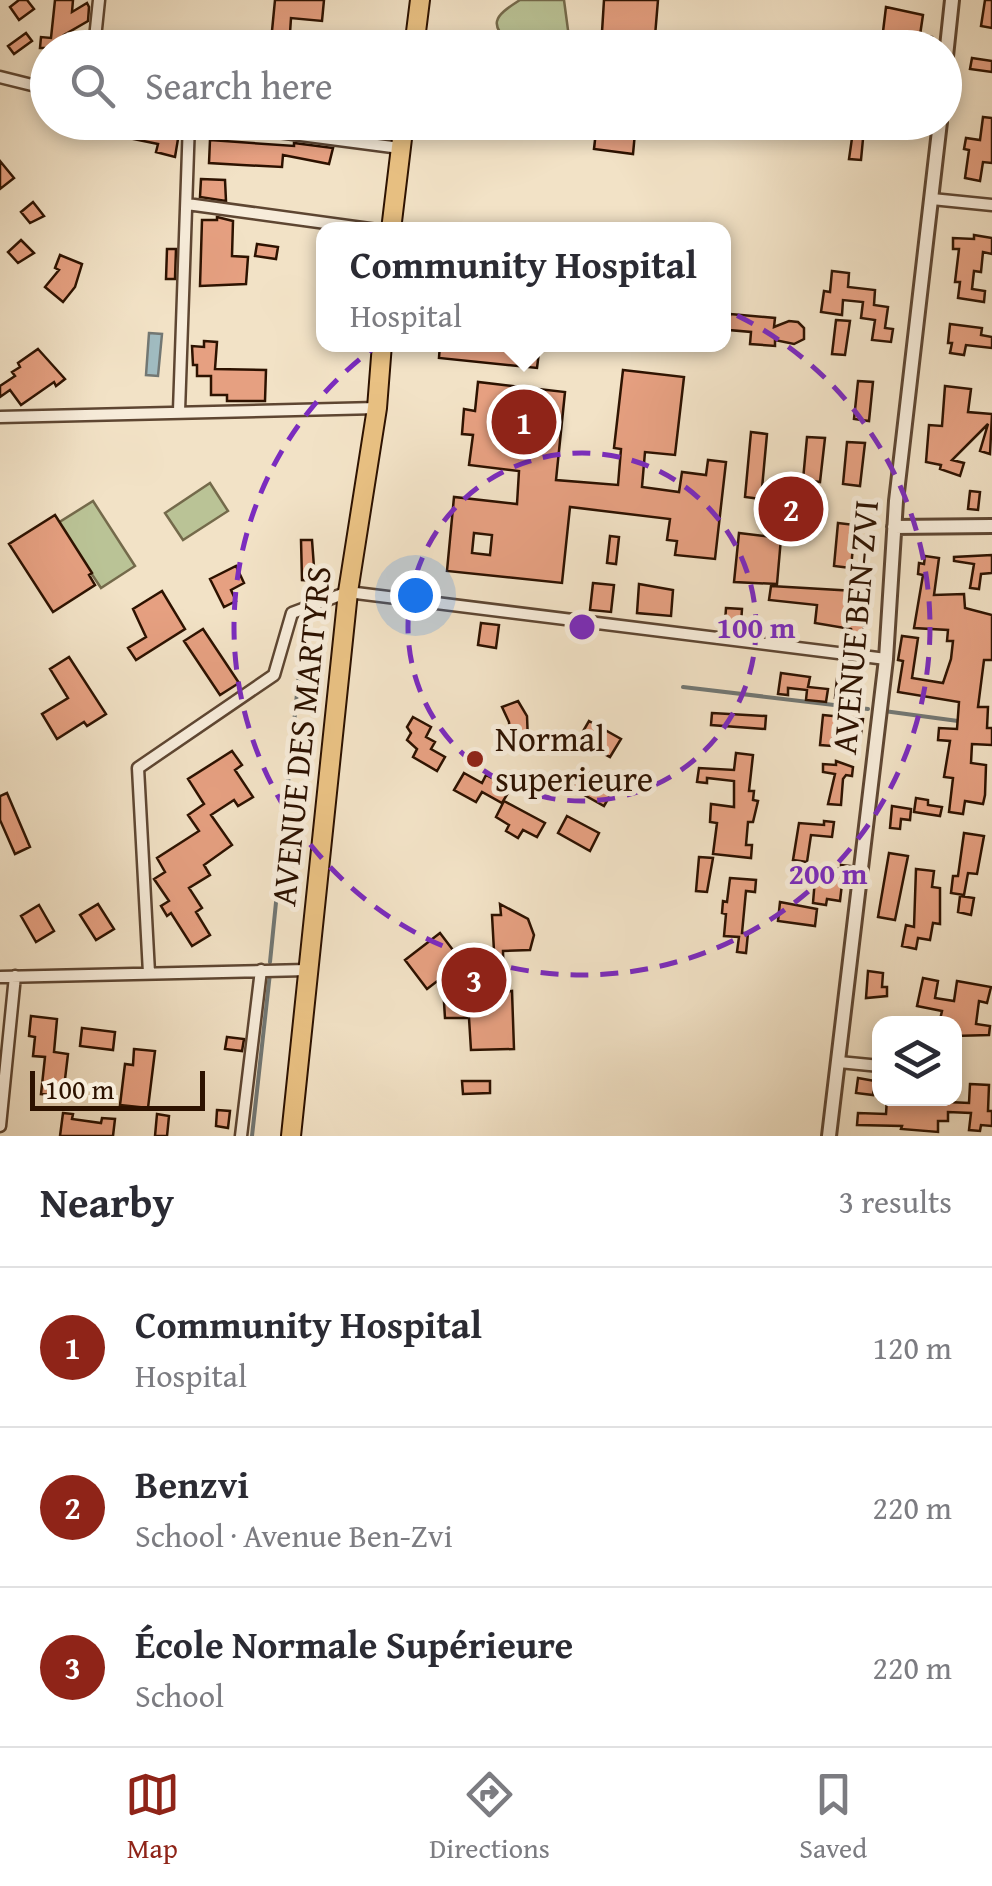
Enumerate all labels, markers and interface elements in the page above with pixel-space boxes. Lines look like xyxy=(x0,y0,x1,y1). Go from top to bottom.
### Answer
search box xyxy=(30,30,962,140)
text: Search here xyxy=(145,57,333,113)
icon: search xyxy=(65,58,120,113)
popup xyxy=(316,222,731,352)
text: Community Hospital xyxy=(350,236,697,292)
text: Hospital xyxy=(350,292,462,339)
pin: 1 xyxy=(492,384,556,460)
pin: 2 xyxy=(758,472,824,546)
street label: AVENUE BEN-ZVI xyxy=(818,498,891,756)
street label: AVENUE DES MARTYRS xyxy=(257,563,344,908)
your location xyxy=(390,570,441,621)
text: 100 m xyxy=(717,605,796,649)
centre of rings xyxy=(564,609,600,645)
place label: Normal superieure xyxy=(495,713,653,804)
marker: Normal superieure xyxy=(464,748,486,770)
text: 200 m xyxy=(789,851,868,895)
pin: 3 xyxy=(442,942,506,1018)
map controls xyxy=(872,1016,962,1106)
button: layers xyxy=(872,1016,962,1106)
scale bar xyxy=(30,1066,205,1110)
text: 100 m xyxy=(45,1068,114,1109)
text: Nearby xyxy=(40,1171,174,1232)
text: 3 results xyxy=(839,1178,952,1225)
text: Community Hospital xyxy=(135,1296,482,1352)
text: 1 xyxy=(64,1324,81,1371)
text: 120 m xyxy=(873,1324,952,1371)
text: Hospital xyxy=(135,1352,247,1399)
text: Benzvi xyxy=(135,1456,249,1512)
text: 2 xyxy=(64,1484,81,1531)
text: 220 m xyxy=(873,1484,952,1531)
text: School · Avenue Ben-Zvi xyxy=(135,1512,453,1559)
text: École Normale Supérieure xyxy=(135,1616,573,1672)
text: 3 xyxy=(64,1644,81,1691)
text: 220 m xyxy=(873,1644,952,1691)
text: School xyxy=(135,1672,224,1719)
tab: Map xyxy=(125,1767,180,1868)
tab: Directions xyxy=(429,1767,550,1868)
tab: Saved xyxy=(799,1767,867,1868)

